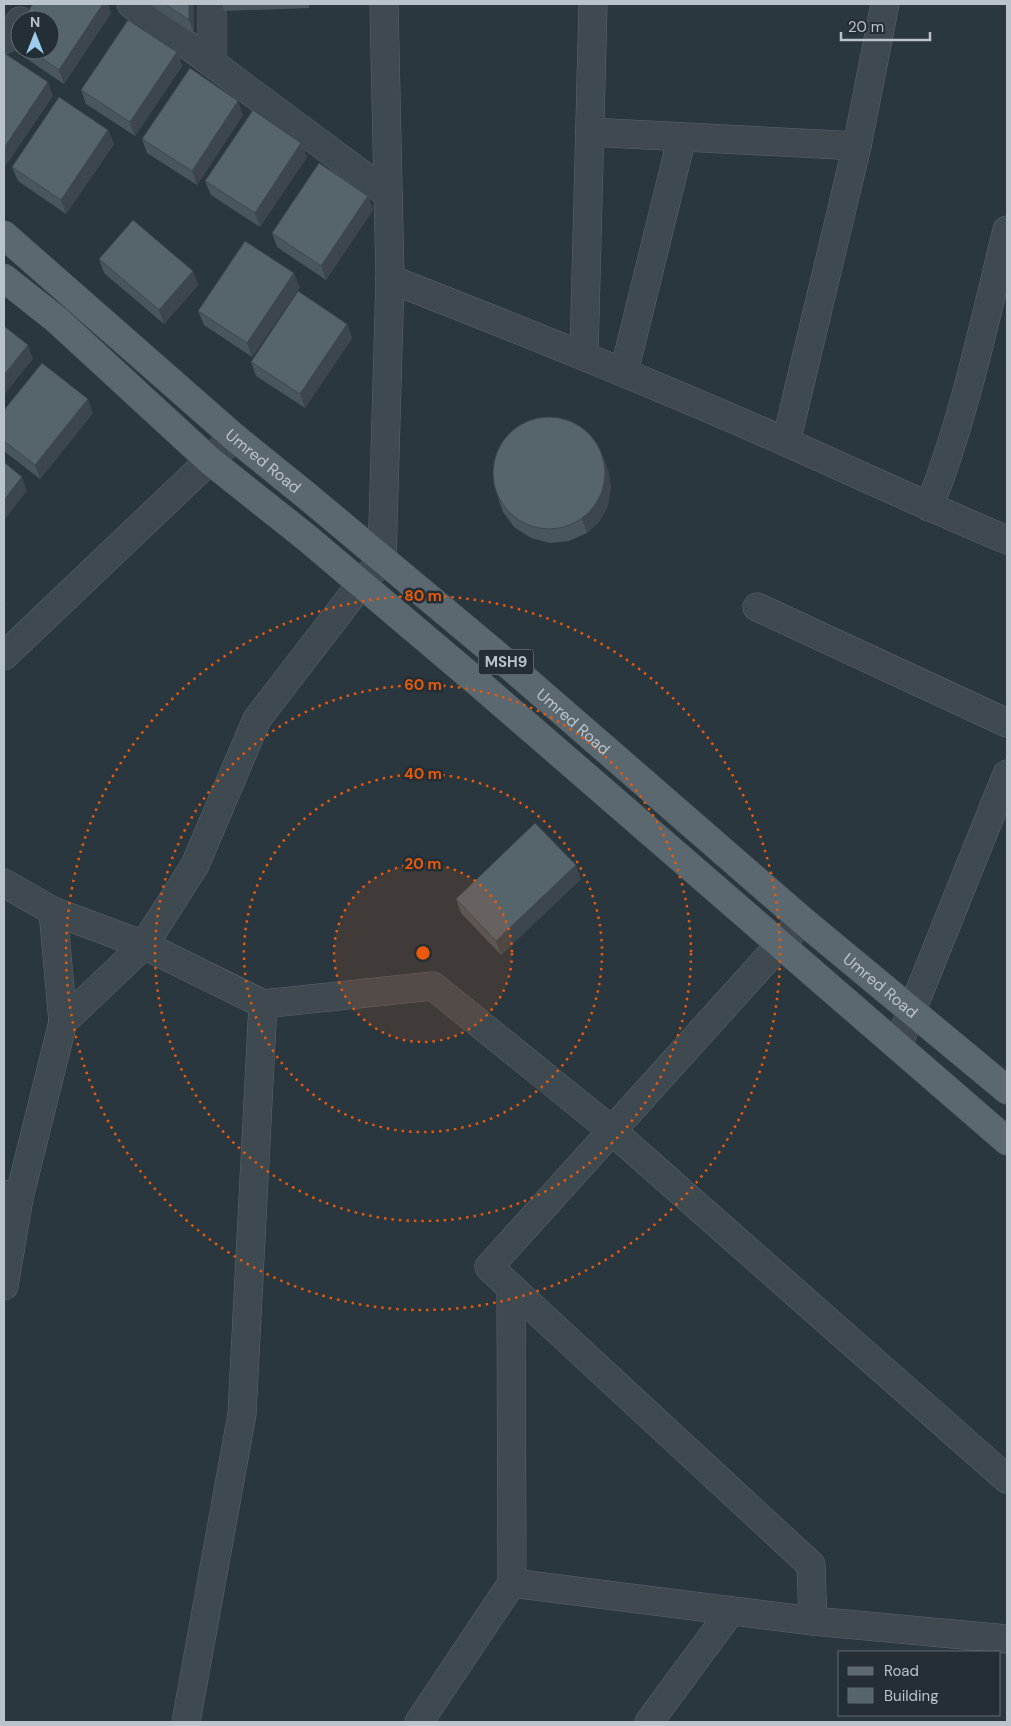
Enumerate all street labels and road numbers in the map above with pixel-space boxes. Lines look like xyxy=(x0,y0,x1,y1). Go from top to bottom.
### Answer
street label: Umred Road xyxy=(221,424,305,498)
road number: MSH9 xyxy=(478,650,534,674)
street label: Umred Road xyxy=(532,684,615,759)
street label: Umred Road xyxy=(839,948,922,1022)

